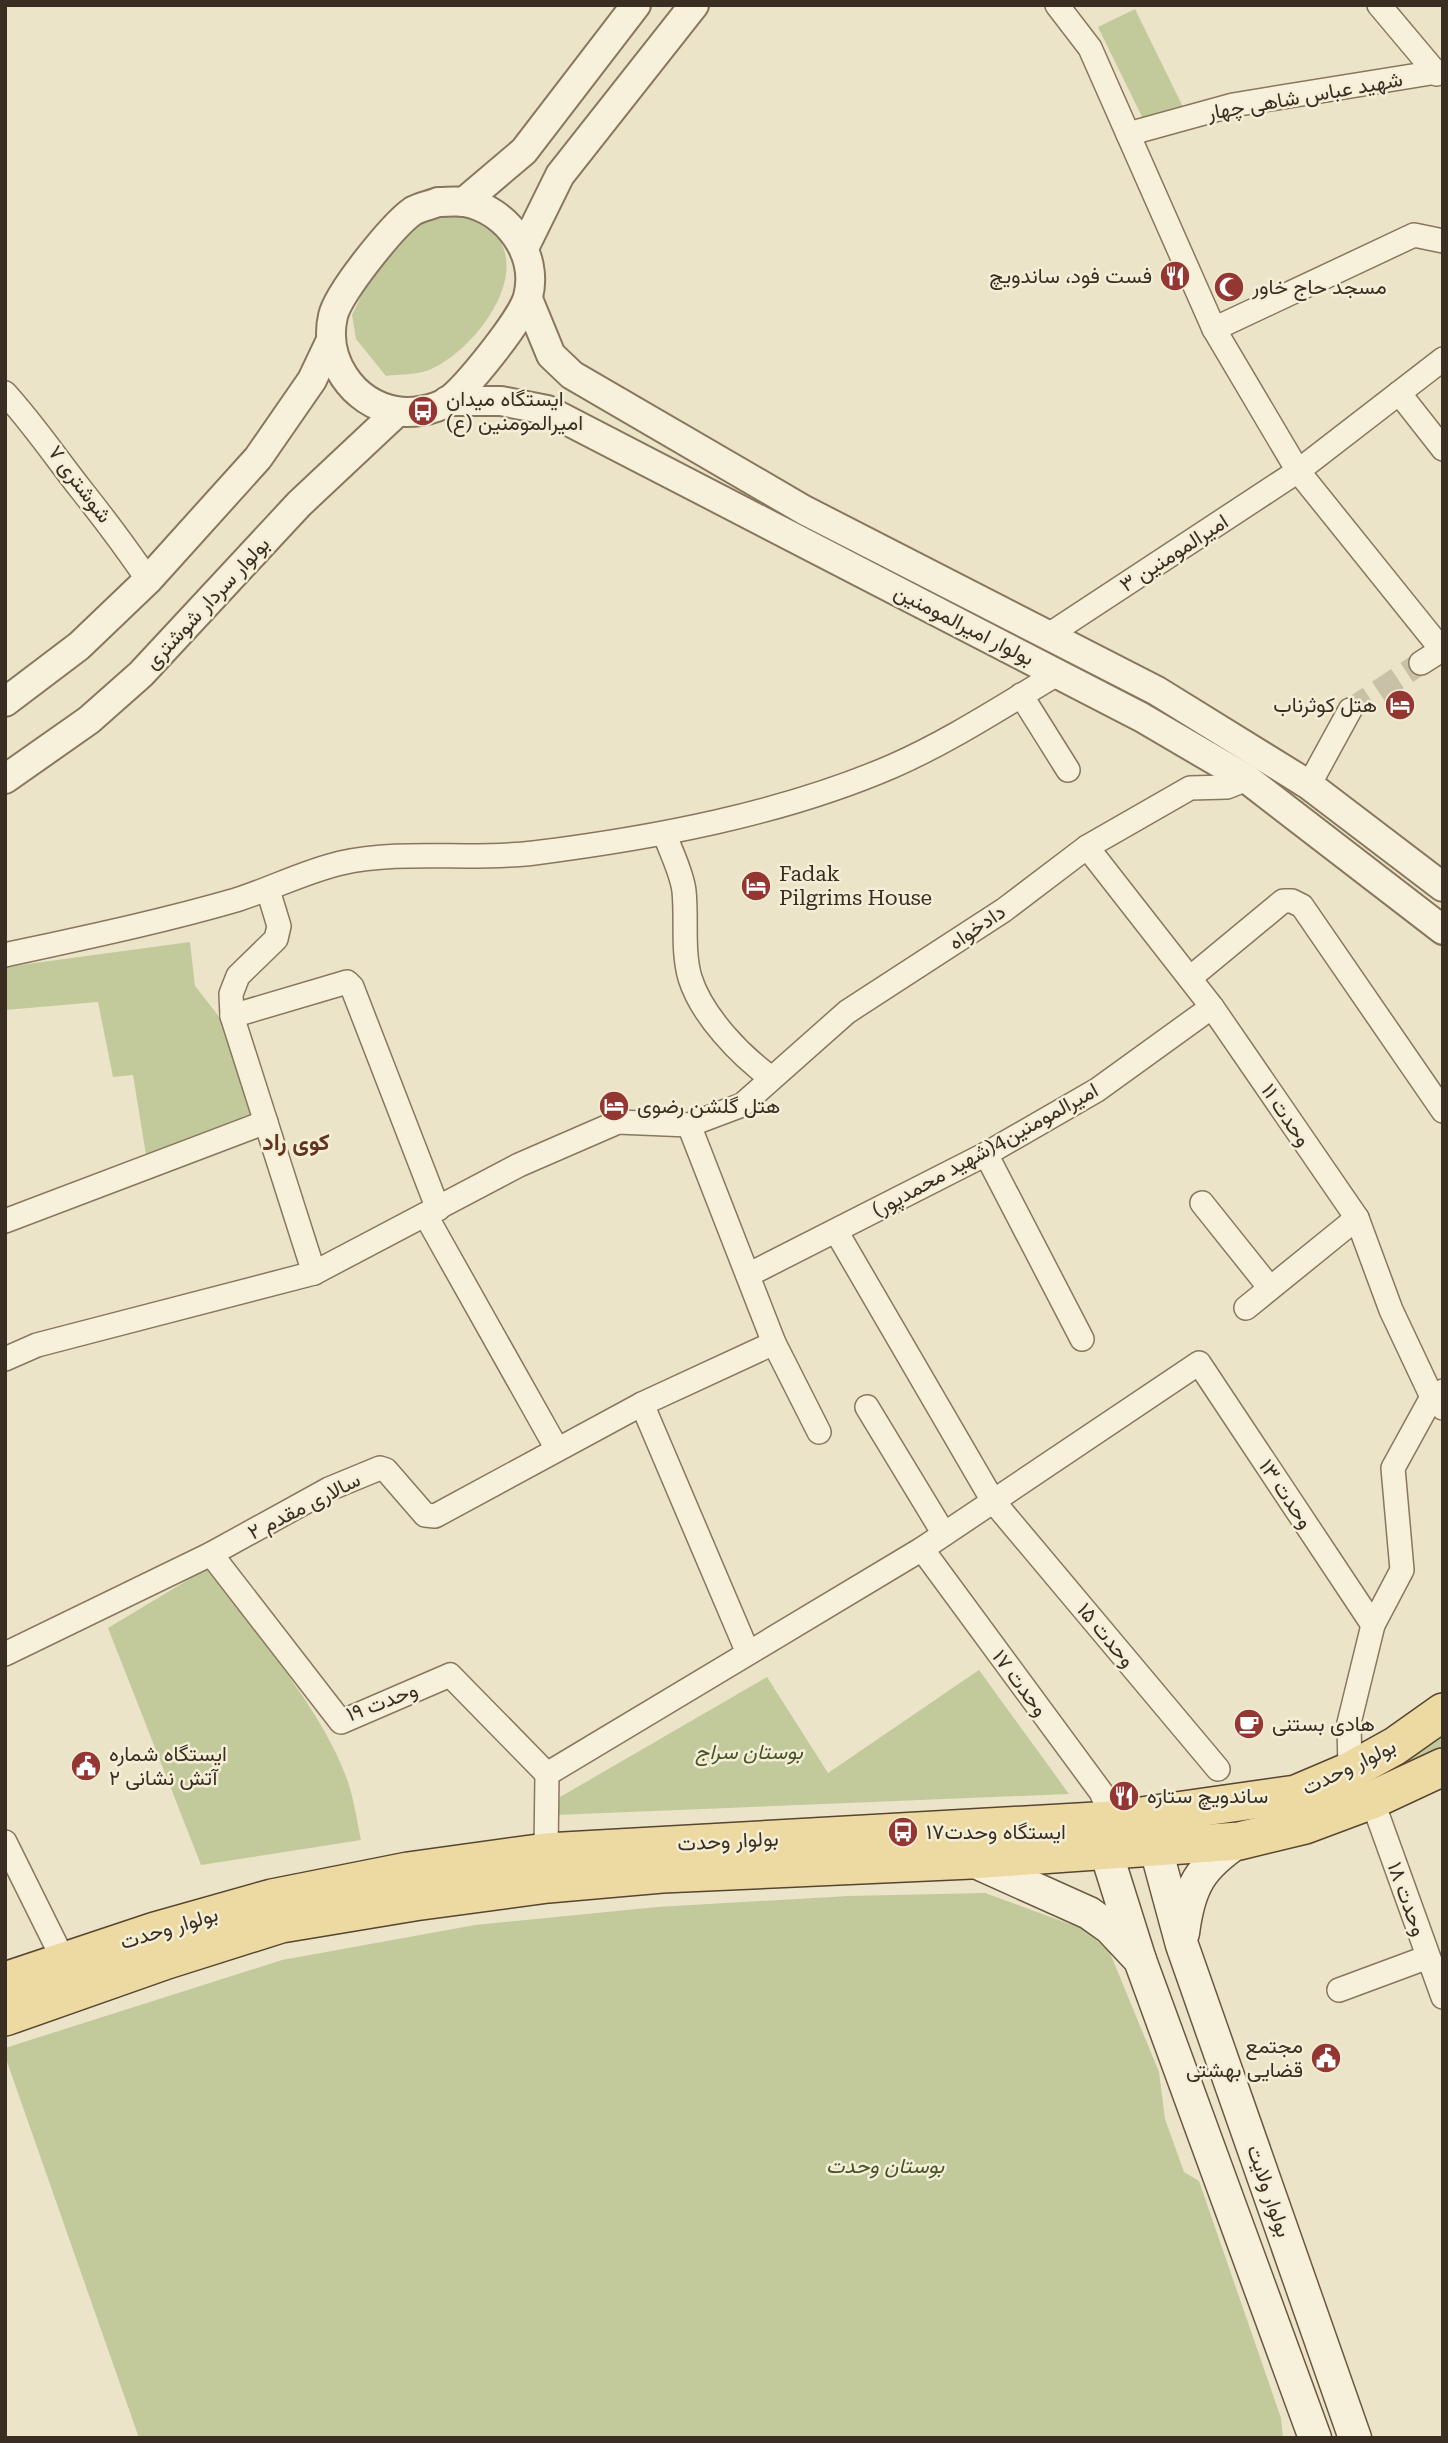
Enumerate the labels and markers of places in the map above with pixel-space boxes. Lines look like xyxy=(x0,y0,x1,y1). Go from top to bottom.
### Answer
restaurant icon: فست فود، ساندویچ xyxy=(1158,259,1192,293)
place label: فست فود، ساندویچ xyxy=(989,264,1152,290)
mosque icon: مسجد حاج خاور xyxy=(1212,270,1246,304)
place label: مسجد حاج خاور xyxy=(1251,275,1387,301)
place label: ایستگاه میدان امیرالمومنین (ع) xyxy=(446,387,583,437)
bus stop icon: ایستگاه میدان امیرالمومنین (ع) xyxy=(406,394,440,428)
hotel icon: هتل کوثرناب xyxy=(1383,688,1417,722)
place label: هتل کوثرناب xyxy=(1273,693,1377,718)
place label: Fadak Pilgrims House xyxy=(779,862,932,910)
hotel icon: Fadak Pilgrims House xyxy=(739,869,773,903)
hotel icon: هتل گلشن رضوی xyxy=(597,1089,631,1123)
place label: هتل گلشن رضوی xyxy=(637,1094,780,1119)
cafe icon: هادی بستنی xyxy=(1232,1707,1266,1741)
place label: هادی بستنی xyxy=(1272,1712,1375,1736)
place label: ایستگاه شماره ۲ آتش نشانی xyxy=(109,1742,227,1790)
public building icon: ایستگاه شماره ۲ آتش نشانی xyxy=(69,1749,103,1783)
restaurant icon: ساندویچ ستاره xyxy=(1107,1779,1141,1813)
place label: ساندویچ ستاره xyxy=(1147,1784,1268,1810)
bus stop icon: ایستگاه وحدت۱۷ xyxy=(886,1815,920,1849)
place label: ایستگاه وحدت۱۷ xyxy=(926,1820,1066,1845)
place label: مجتمع قضایی بهشتی xyxy=(1186,2034,1303,2083)
public building icon: مجتمع قضایی بهشتی xyxy=(1309,2041,1343,2075)

